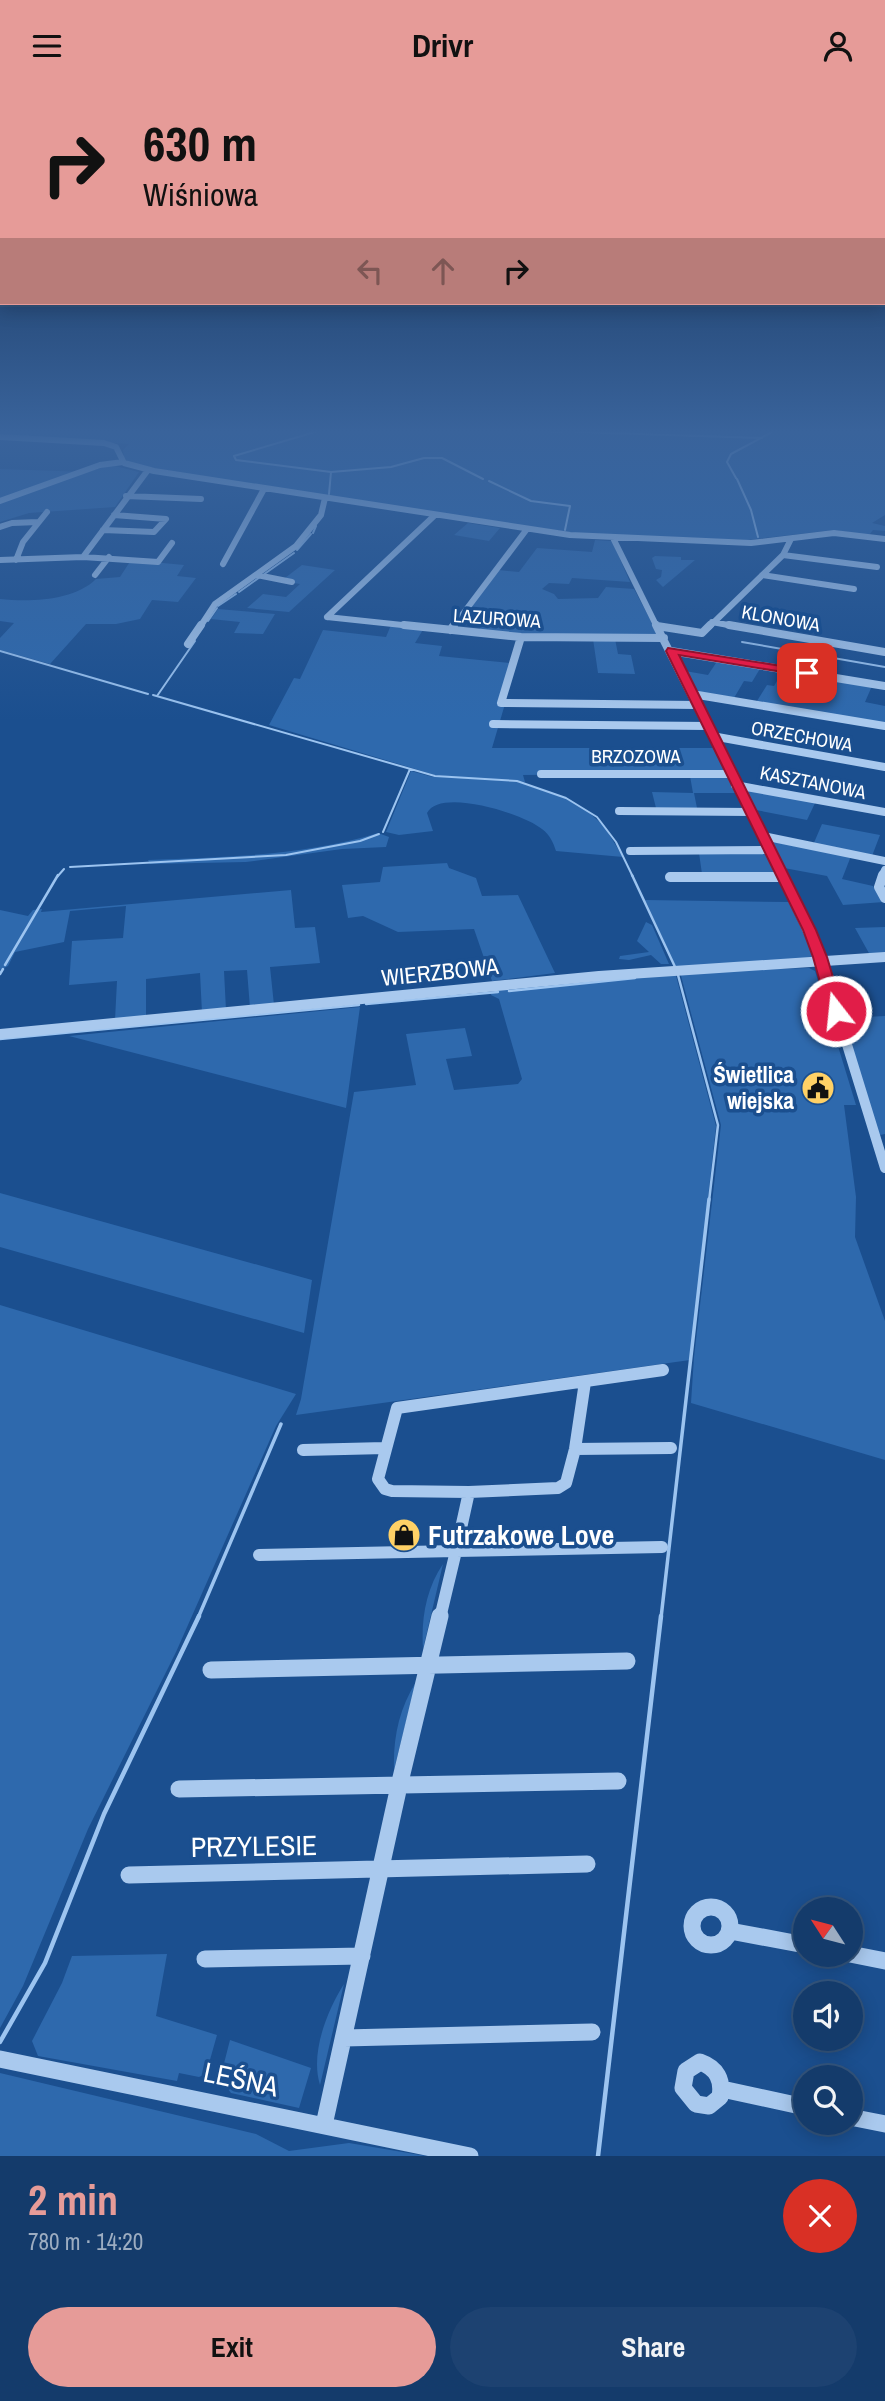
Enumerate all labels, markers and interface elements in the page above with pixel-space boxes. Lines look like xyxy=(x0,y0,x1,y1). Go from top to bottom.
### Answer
text: Drivr xyxy=(412,24,473,67)
icon: menu xyxy=(28,27,66,65)
icon: person xyxy=(819,27,857,65)
text: 630 m xyxy=(143,110,257,176)
icon: right xyxy=(28,119,119,210)
text: Wiśniowa xyxy=(143,173,258,216)
icon: left xyxy=(351,252,389,290)
icon: ahead xyxy=(424,252,462,290)
icon: right xyxy=(497,252,535,290)
street label: KLONOWA xyxy=(740,598,823,638)
street label: LAZUROWA xyxy=(452,602,542,634)
pin xyxy=(777,643,837,703)
icon: arrive xyxy=(788,654,826,692)
street label: ORZECHOWA xyxy=(749,714,855,758)
street label: BRZOZOWA xyxy=(591,743,681,769)
street label: KASZTANOWA xyxy=(758,759,869,805)
street label: WIERZBOWA xyxy=(380,950,501,993)
position arrow xyxy=(799,974,873,1048)
place label: Świetlica wiejska xyxy=(713,1059,795,1116)
public building icon: Świetlica wiejska xyxy=(799,1069,837,1107)
shop icon: Futrzakowe Love xyxy=(385,1516,423,1554)
place label: Futrzakowe Love xyxy=(428,1516,614,1554)
street label: PRZYLESIE xyxy=(191,1826,317,1866)
north arrow xyxy=(793,1897,863,1967)
map controls xyxy=(793,1897,863,2135)
button: sound xyxy=(793,1981,863,2051)
street label: LEŚNA xyxy=(200,2053,282,2106)
button: search xyxy=(793,2065,863,2135)
text: 2 min xyxy=(28,2172,118,2228)
button: close xyxy=(783,2179,857,2253)
text: 780 m · 14:20 xyxy=(28,2226,143,2257)
button: Exit xyxy=(28,2307,436,2387)
button: Share xyxy=(450,2307,857,2387)

